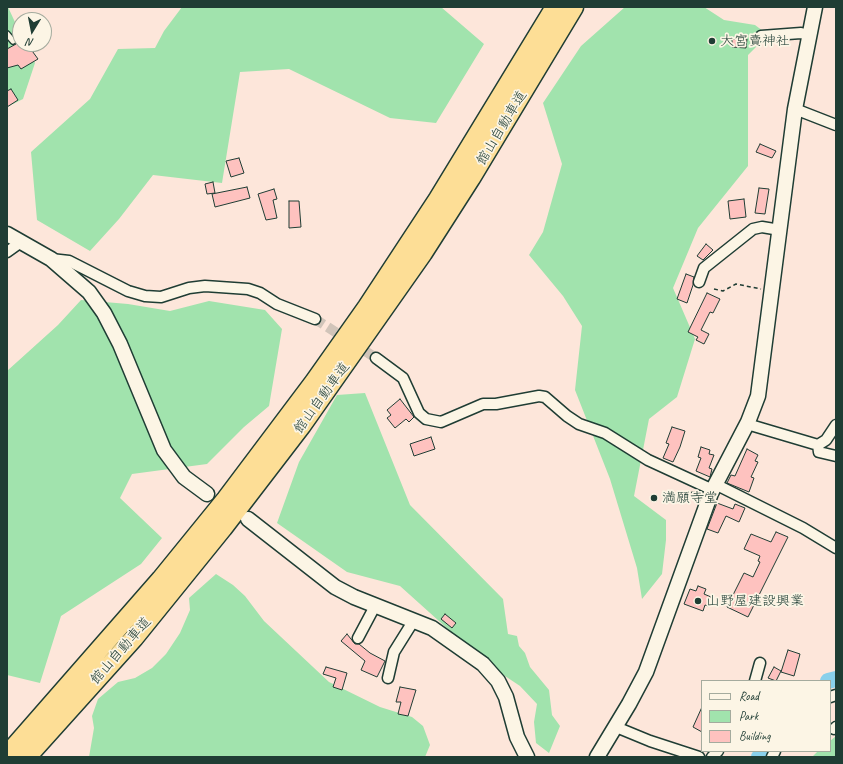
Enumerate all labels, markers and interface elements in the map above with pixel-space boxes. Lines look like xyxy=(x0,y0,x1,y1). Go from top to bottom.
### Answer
north arrow xyxy=(12,12,52,52)
place label: 大宮賣神社 xyxy=(720,33,790,49)
text: N xyxy=(26,35,35,50)
marker: 大宮賣神社 xyxy=(707,36,717,46)
street label: 館山自動車道 xyxy=(473,88,531,168)
street label: 館山自動車道 xyxy=(291,359,353,437)
place label: 満願寺堂 xyxy=(662,490,718,506)
marker: 満願寺堂 xyxy=(649,493,659,503)
place label: 山野屋建設興業 xyxy=(706,593,804,609)
marker: 山野屋建設興業 xyxy=(693,596,703,606)
street label: 館山自動車道 xyxy=(87,614,155,688)
legend xyxy=(701,680,831,752)
text: Road xyxy=(739,688,759,704)
text: Park xyxy=(739,708,758,724)
text: Building xyxy=(739,728,771,744)

